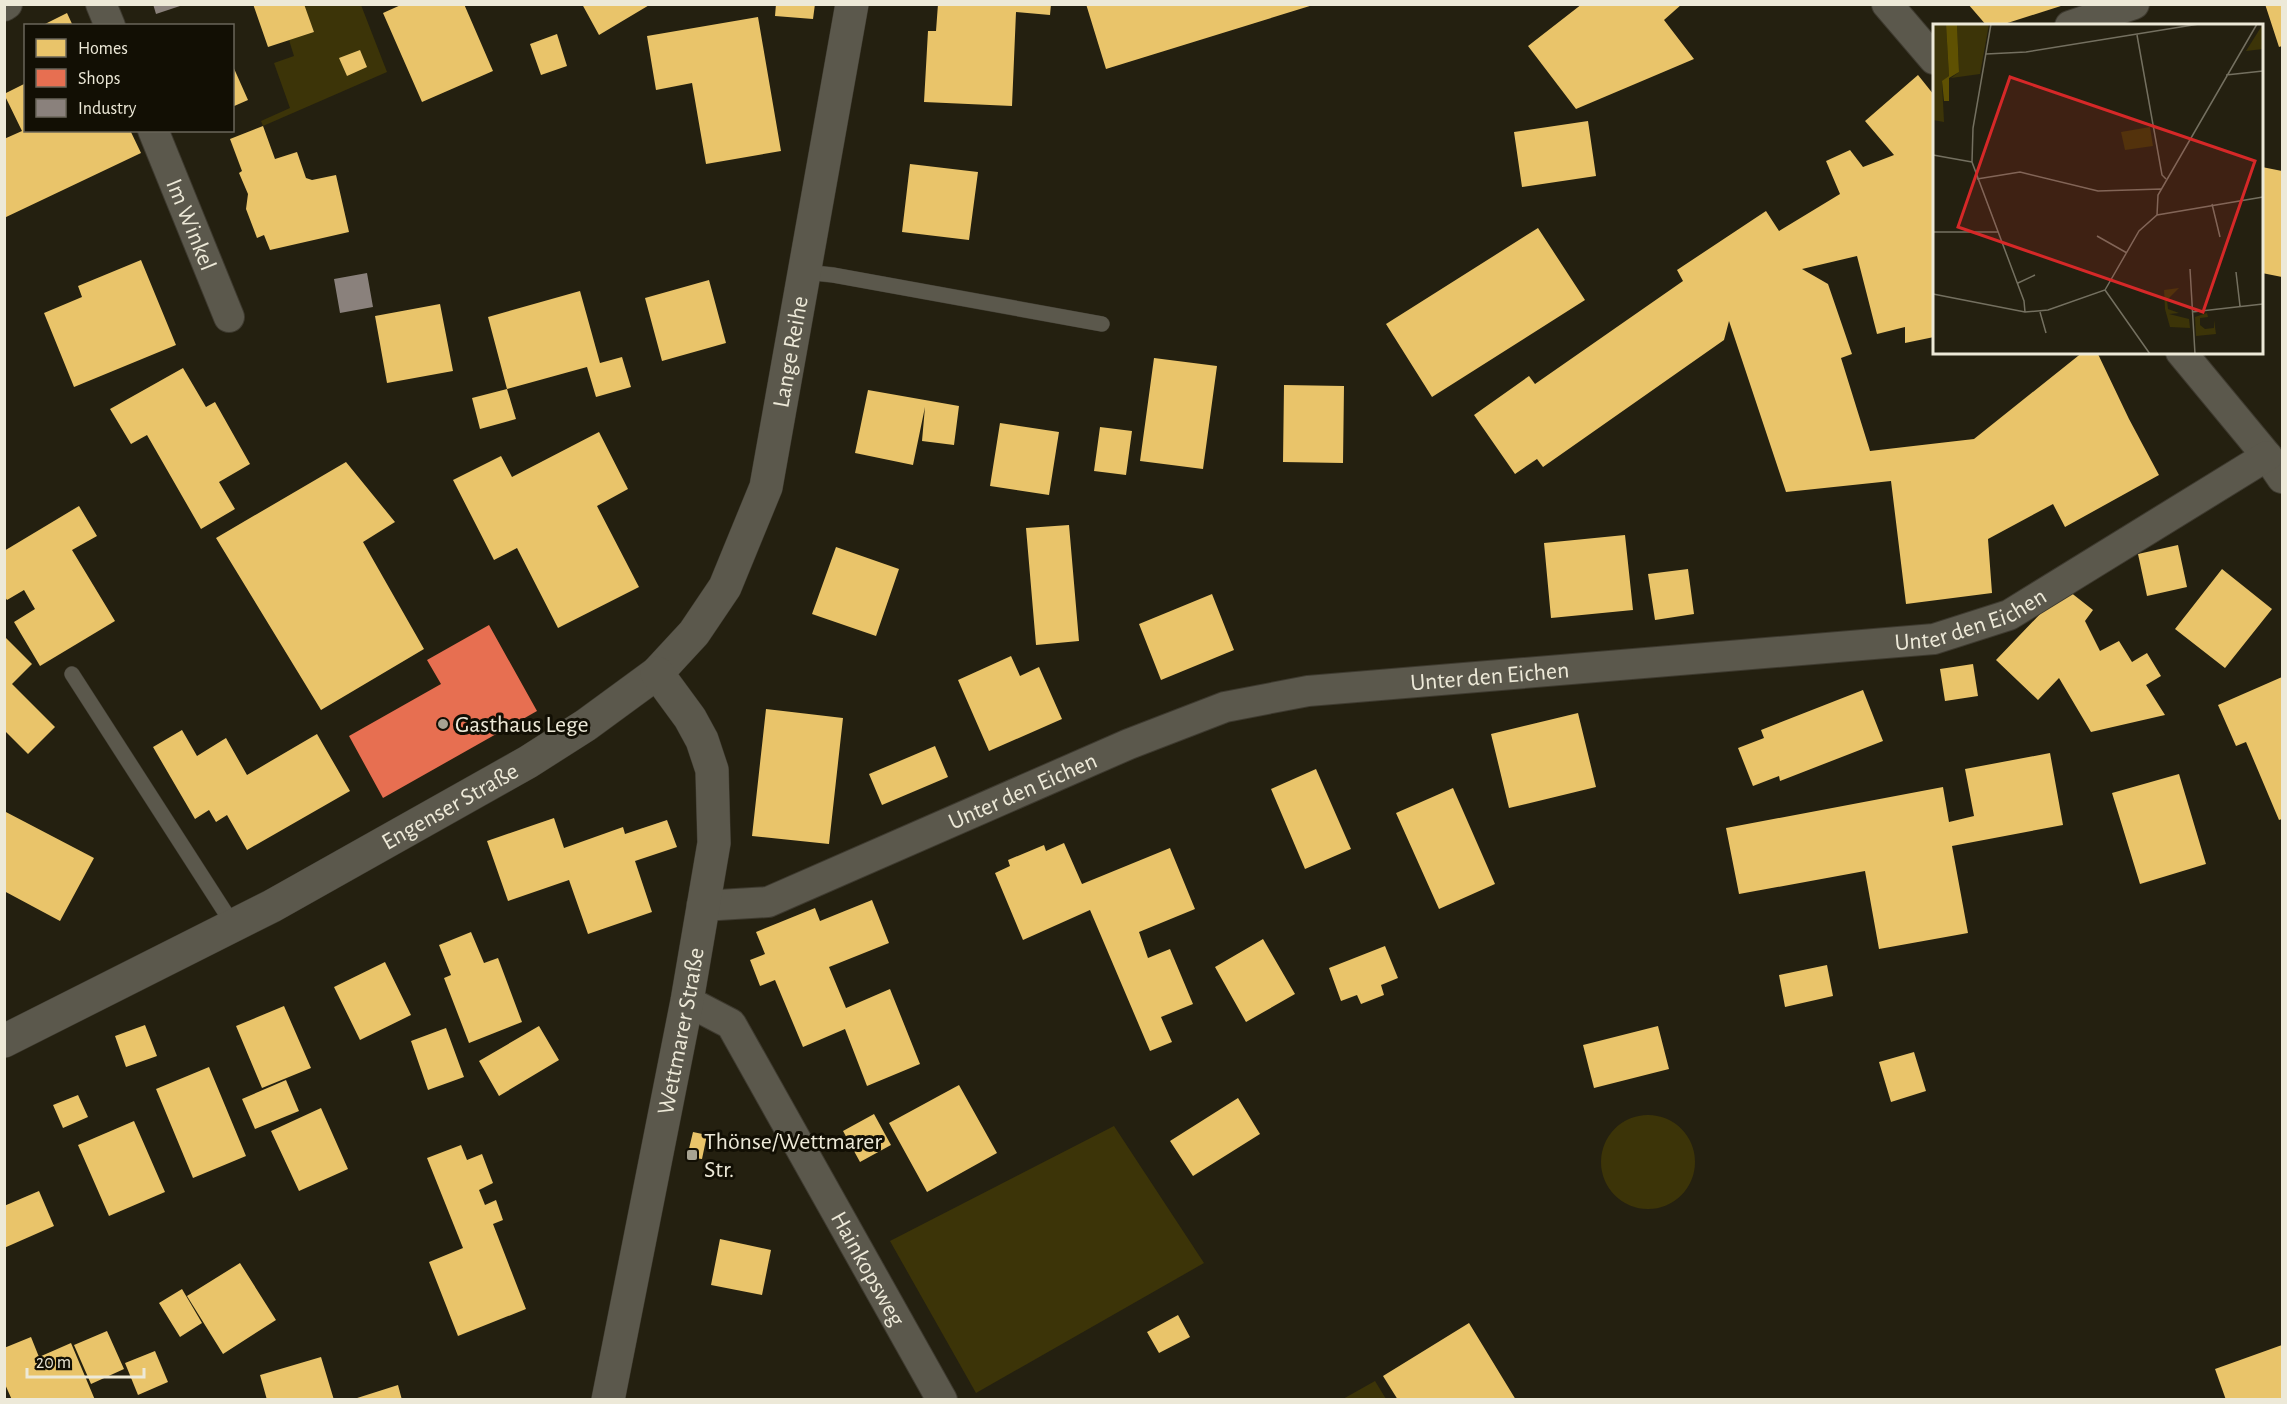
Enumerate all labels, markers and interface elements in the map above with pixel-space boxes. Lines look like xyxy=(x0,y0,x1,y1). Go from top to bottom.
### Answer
legend xyxy=(24,24,234,132)
inset map xyxy=(1933,24,2263,354)
text: Homes xyxy=(78,40,128,58)
text: Shops xyxy=(78,70,120,88)
text: Industry xyxy=(78,100,137,118)
street label: Im Winkel xyxy=(161,176,220,274)
street label: Lange Reihe xyxy=(769,294,813,410)
street label: Unter den Eichen xyxy=(1894,584,2051,655)
street label: Unter den Eichen xyxy=(1409,658,1570,695)
place label: Gasthaus Lege xyxy=(455,713,589,737)
marker: Gasthaus Lege xyxy=(436,717,450,731)
street label: Unter den Eichen xyxy=(945,749,1101,834)
street label: Engenser Straße xyxy=(378,759,523,855)
street label: Wettmarer Straße xyxy=(654,946,709,1117)
place label: Thönse/Wettmarer Str. xyxy=(704,1130,882,1182)
marker: Thönse/Wettmarer Str. xyxy=(685,1148,699,1162)
street label: Hainkopsweg xyxy=(826,1208,909,1331)
scale bar xyxy=(27,1341,144,1379)
text: 20 m xyxy=(36,1354,71,1372)

